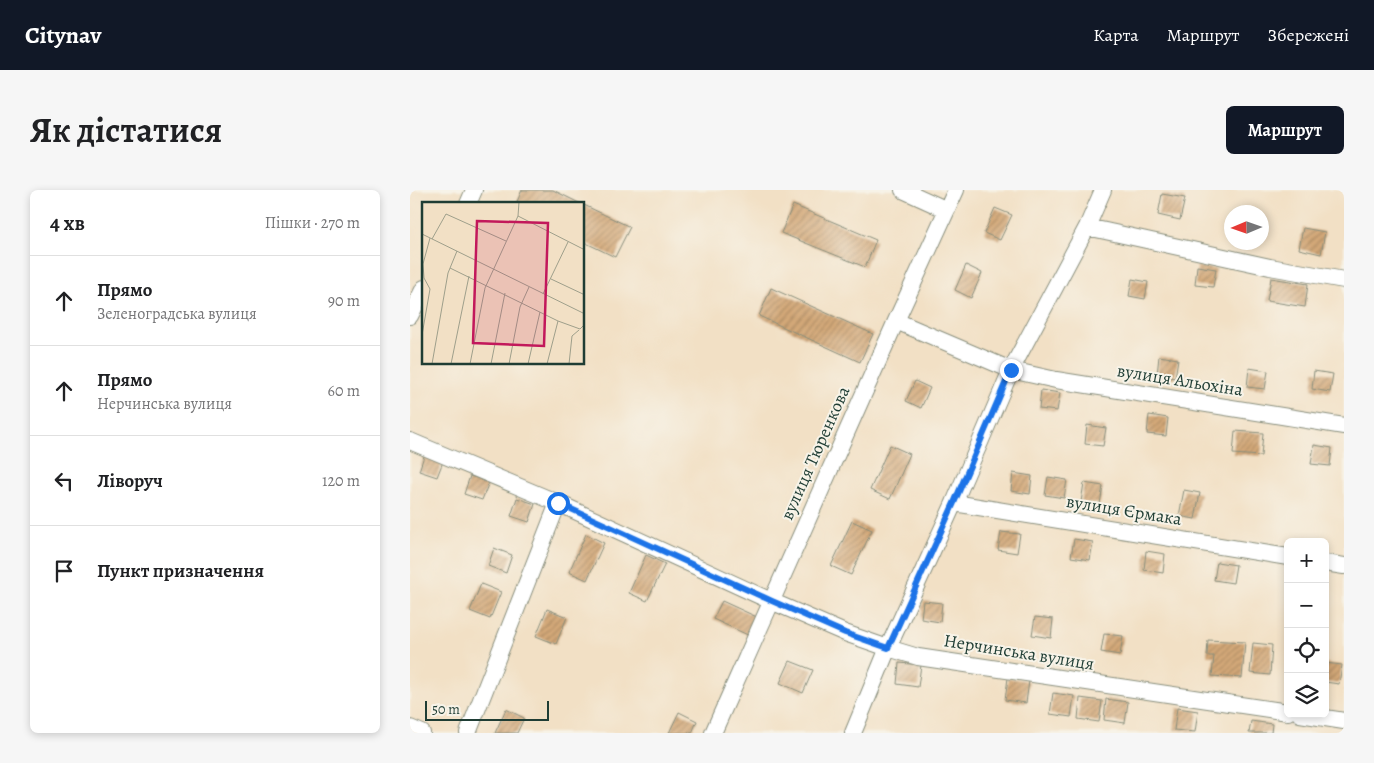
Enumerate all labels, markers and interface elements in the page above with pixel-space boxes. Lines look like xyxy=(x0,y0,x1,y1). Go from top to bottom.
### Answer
text: Citynav xyxy=(25,19,101,51)
text: Карта xyxy=(1093,23,1139,47)
text: Маршрут xyxy=(1167,23,1240,47)
text: Збережені xyxy=(1268,23,1349,47)
text: Як дістатися xyxy=(30,106,222,154)
button: Маршрут xyxy=(1226,106,1344,154)
inset map xyxy=(422,202,585,365)
north arrow xyxy=(1224,205,1269,250)
text: 4 хв xyxy=(50,209,85,237)
text: Пішки · 270 m xyxy=(265,212,360,234)
text: Прямо xyxy=(97,277,152,303)
icon: ahead xyxy=(50,287,78,315)
text: 90 m xyxy=(328,290,360,312)
text: Зеленоградська вулиця xyxy=(97,303,257,325)
street label: вулиця Альохіна xyxy=(1115,358,1245,402)
route end xyxy=(1000,359,1023,382)
text: Прямо xyxy=(97,367,152,393)
icon: ahead xyxy=(50,377,78,405)
text: 60 m xyxy=(328,380,360,402)
street label: вулиця Тюренкова xyxy=(775,382,856,524)
text: Нерчинська вулиця xyxy=(97,393,232,415)
icon: left xyxy=(50,467,78,495)
text: Ліворуч xyxy=(97,468,163,494)
text: 120 m xyxy=(322,470,360,492)
street label: вулиця Єрмака xyxy=(1064,489,1184,531)
route start xyxy=(547,492,570,515)
map controls xyxy=(1284,538,1329,718)
button: + xyxy=(1284,538,1329,583)
icon: arrive xyxy=(50,557,78,585)
text: Пункт призначення xyxy=(97,558,264,584)
button: − xyxy=(1284,583,1329,628)
street label: Нерчинська вулиця xyxy=(942,628,1096,676)
button: locate xyxy=(1284,628,1329,673)
button: layers xyxy=(1284,673,1329,718)
scale bar xyxy=(425,698,549,721)
text: 50 m xyxy=(432,700,460,719)

